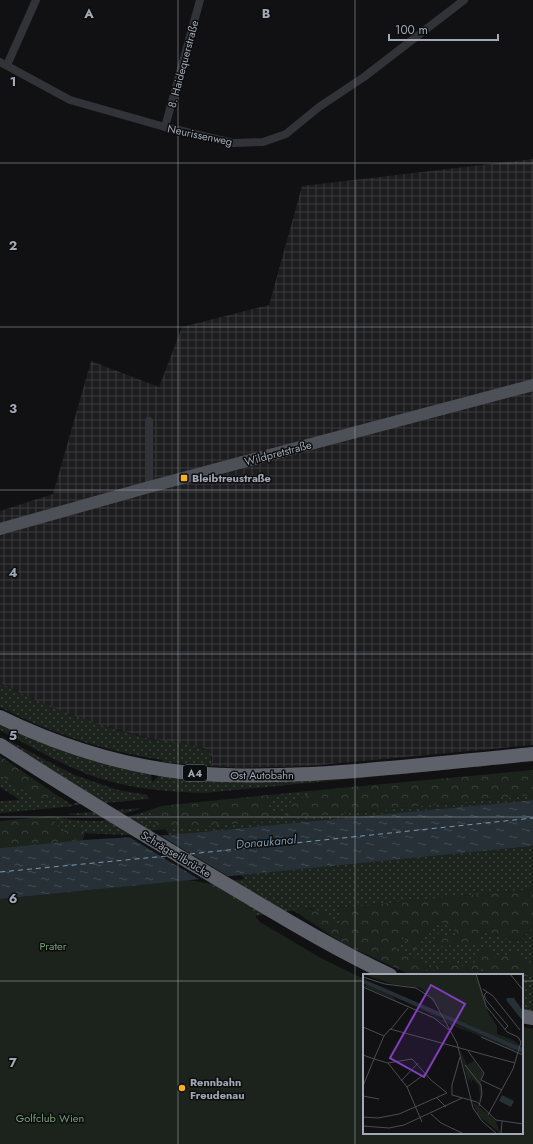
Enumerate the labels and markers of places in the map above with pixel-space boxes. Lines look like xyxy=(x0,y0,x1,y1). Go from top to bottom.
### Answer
place label: Bleibtreustraße xyxy=(192,470,271,486)
marker: Bleibtreustraße xyxy=(179,473,189,483)
place label: Rennbahn Freudenau xyxy=(190,1074,245,1103)
marker: Rennbahn Freudenau xyxy=(177,1083,187,1093)

